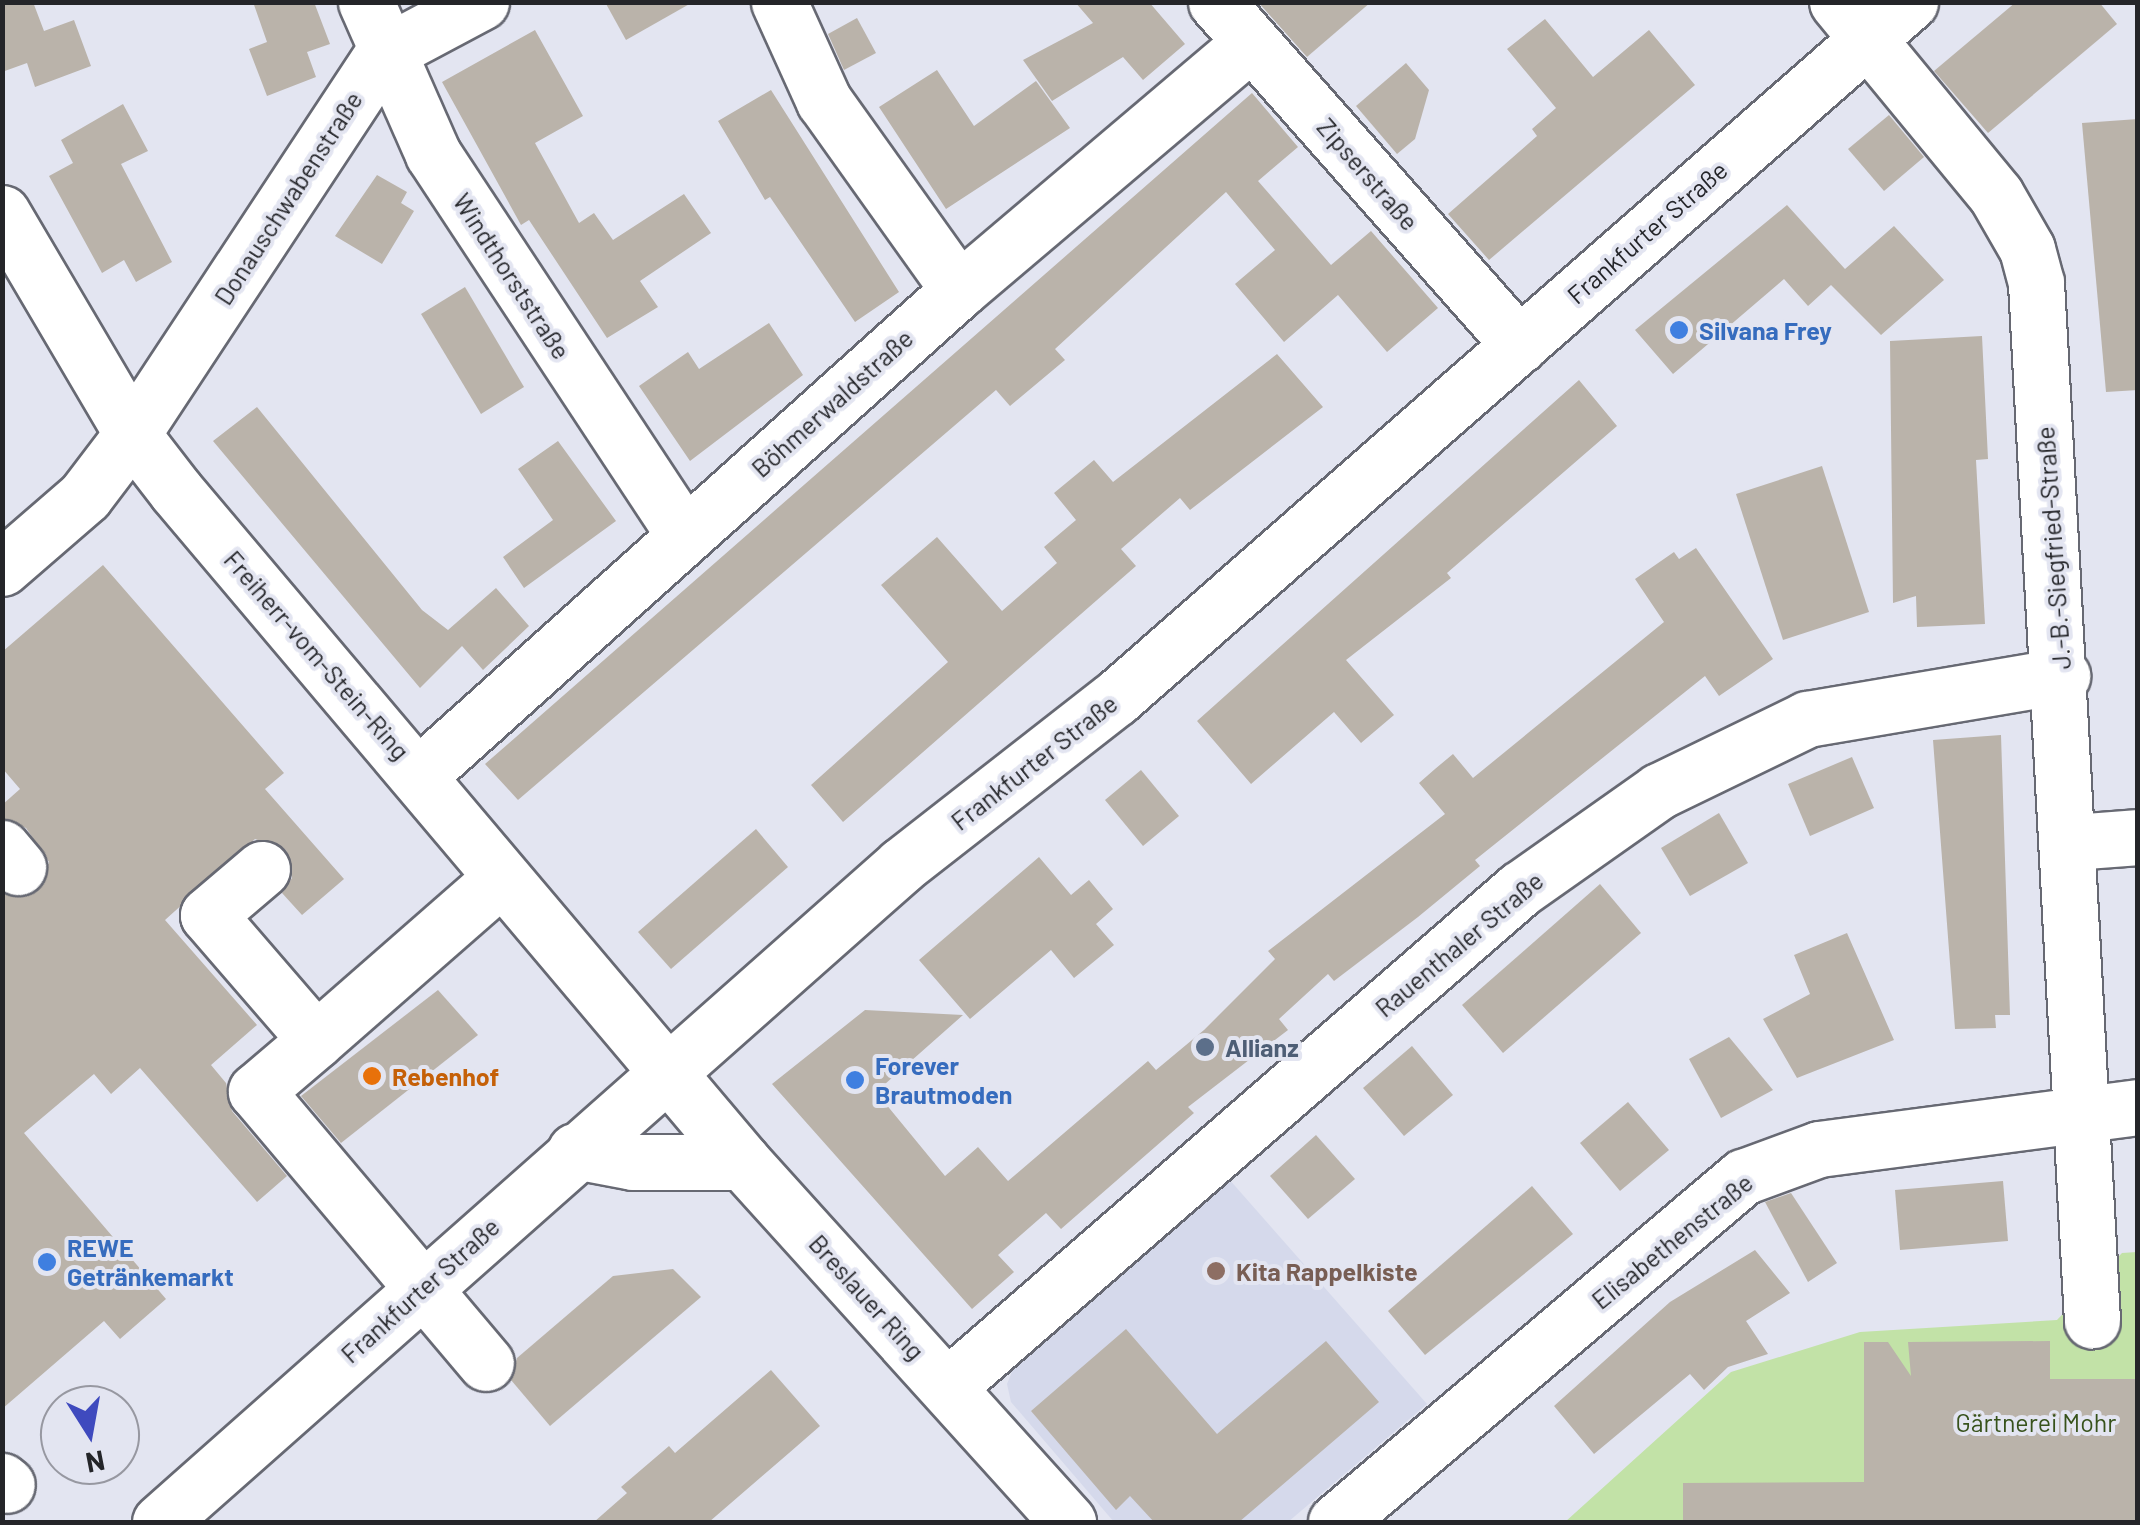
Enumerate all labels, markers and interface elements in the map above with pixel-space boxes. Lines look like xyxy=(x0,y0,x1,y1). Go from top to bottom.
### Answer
street label: Donauschwabenstraße xyxy=(208,86,368,310)
street label: Zipserstraße xyxy=(1311,112,1425,236)
street label: Frankfurter Straße xyxy=(1561,154,1733,310)
street label: Windthorststraße xyxy=(447,187,577,365)
place label: Silvana Frey xyxy=(1699,315,1832,345)
marker: Silvana Frey xyxy=(1668,319,1690,341)
street label: Böhmerwaldstraße xyxy=(745,323,919,483)
street label: J.-B.-Siegfried-Straße xyxy=(2030,425,2076,671)
street label: Freiherr-vom-Stein-Ring xyxy=(218,544,416,766)
street label: Frankfurter Straße xyxy=(945,688,1123,836)
street label: Rauenthaler Straße xyxy=(1369,865,1549,1023)
place label: Allianz xyxy=(1225,1032,1299,1062)
marker: Allianz xyxy=(1194,1036,1216,1058)
place label: Forever Brautmoden xyxy=(875,1051,1012,1110)
place label: Rebenhof xyxy=(392,1061,499,1091)
marker: Rebenhof xyxy=(361,1065,383,1087)
marker: Forever Brautmoden xyxy=(844,1069,866,1091)
street label: Elisabethenstraße xyxy=(1586,1167,1758,1315)
street label: Frankfurter Straße xyxy=(335,1211,505,1369)
street label: Breslauer Ring xyxy=(803,1228,931,1366)
place label: REWE Getränkemarkt xyxy=(67,1233,234,1292)
marker: REWE Getränkemarkt xyxy=(36,1251,58,1273)
place label: Kita Rappelkiste xyxy=(1236,1256,1418,1286)
marker: Kita Rappelkiste xyxy=(1205,1260,1227,1282)
north arrow xyxy=(40,1385,140,1485)
park label: Gärtnerei Mohr xyxy=(1956,1407,2116,1437)
text: N xyxy=(83,1444,108,1481)

